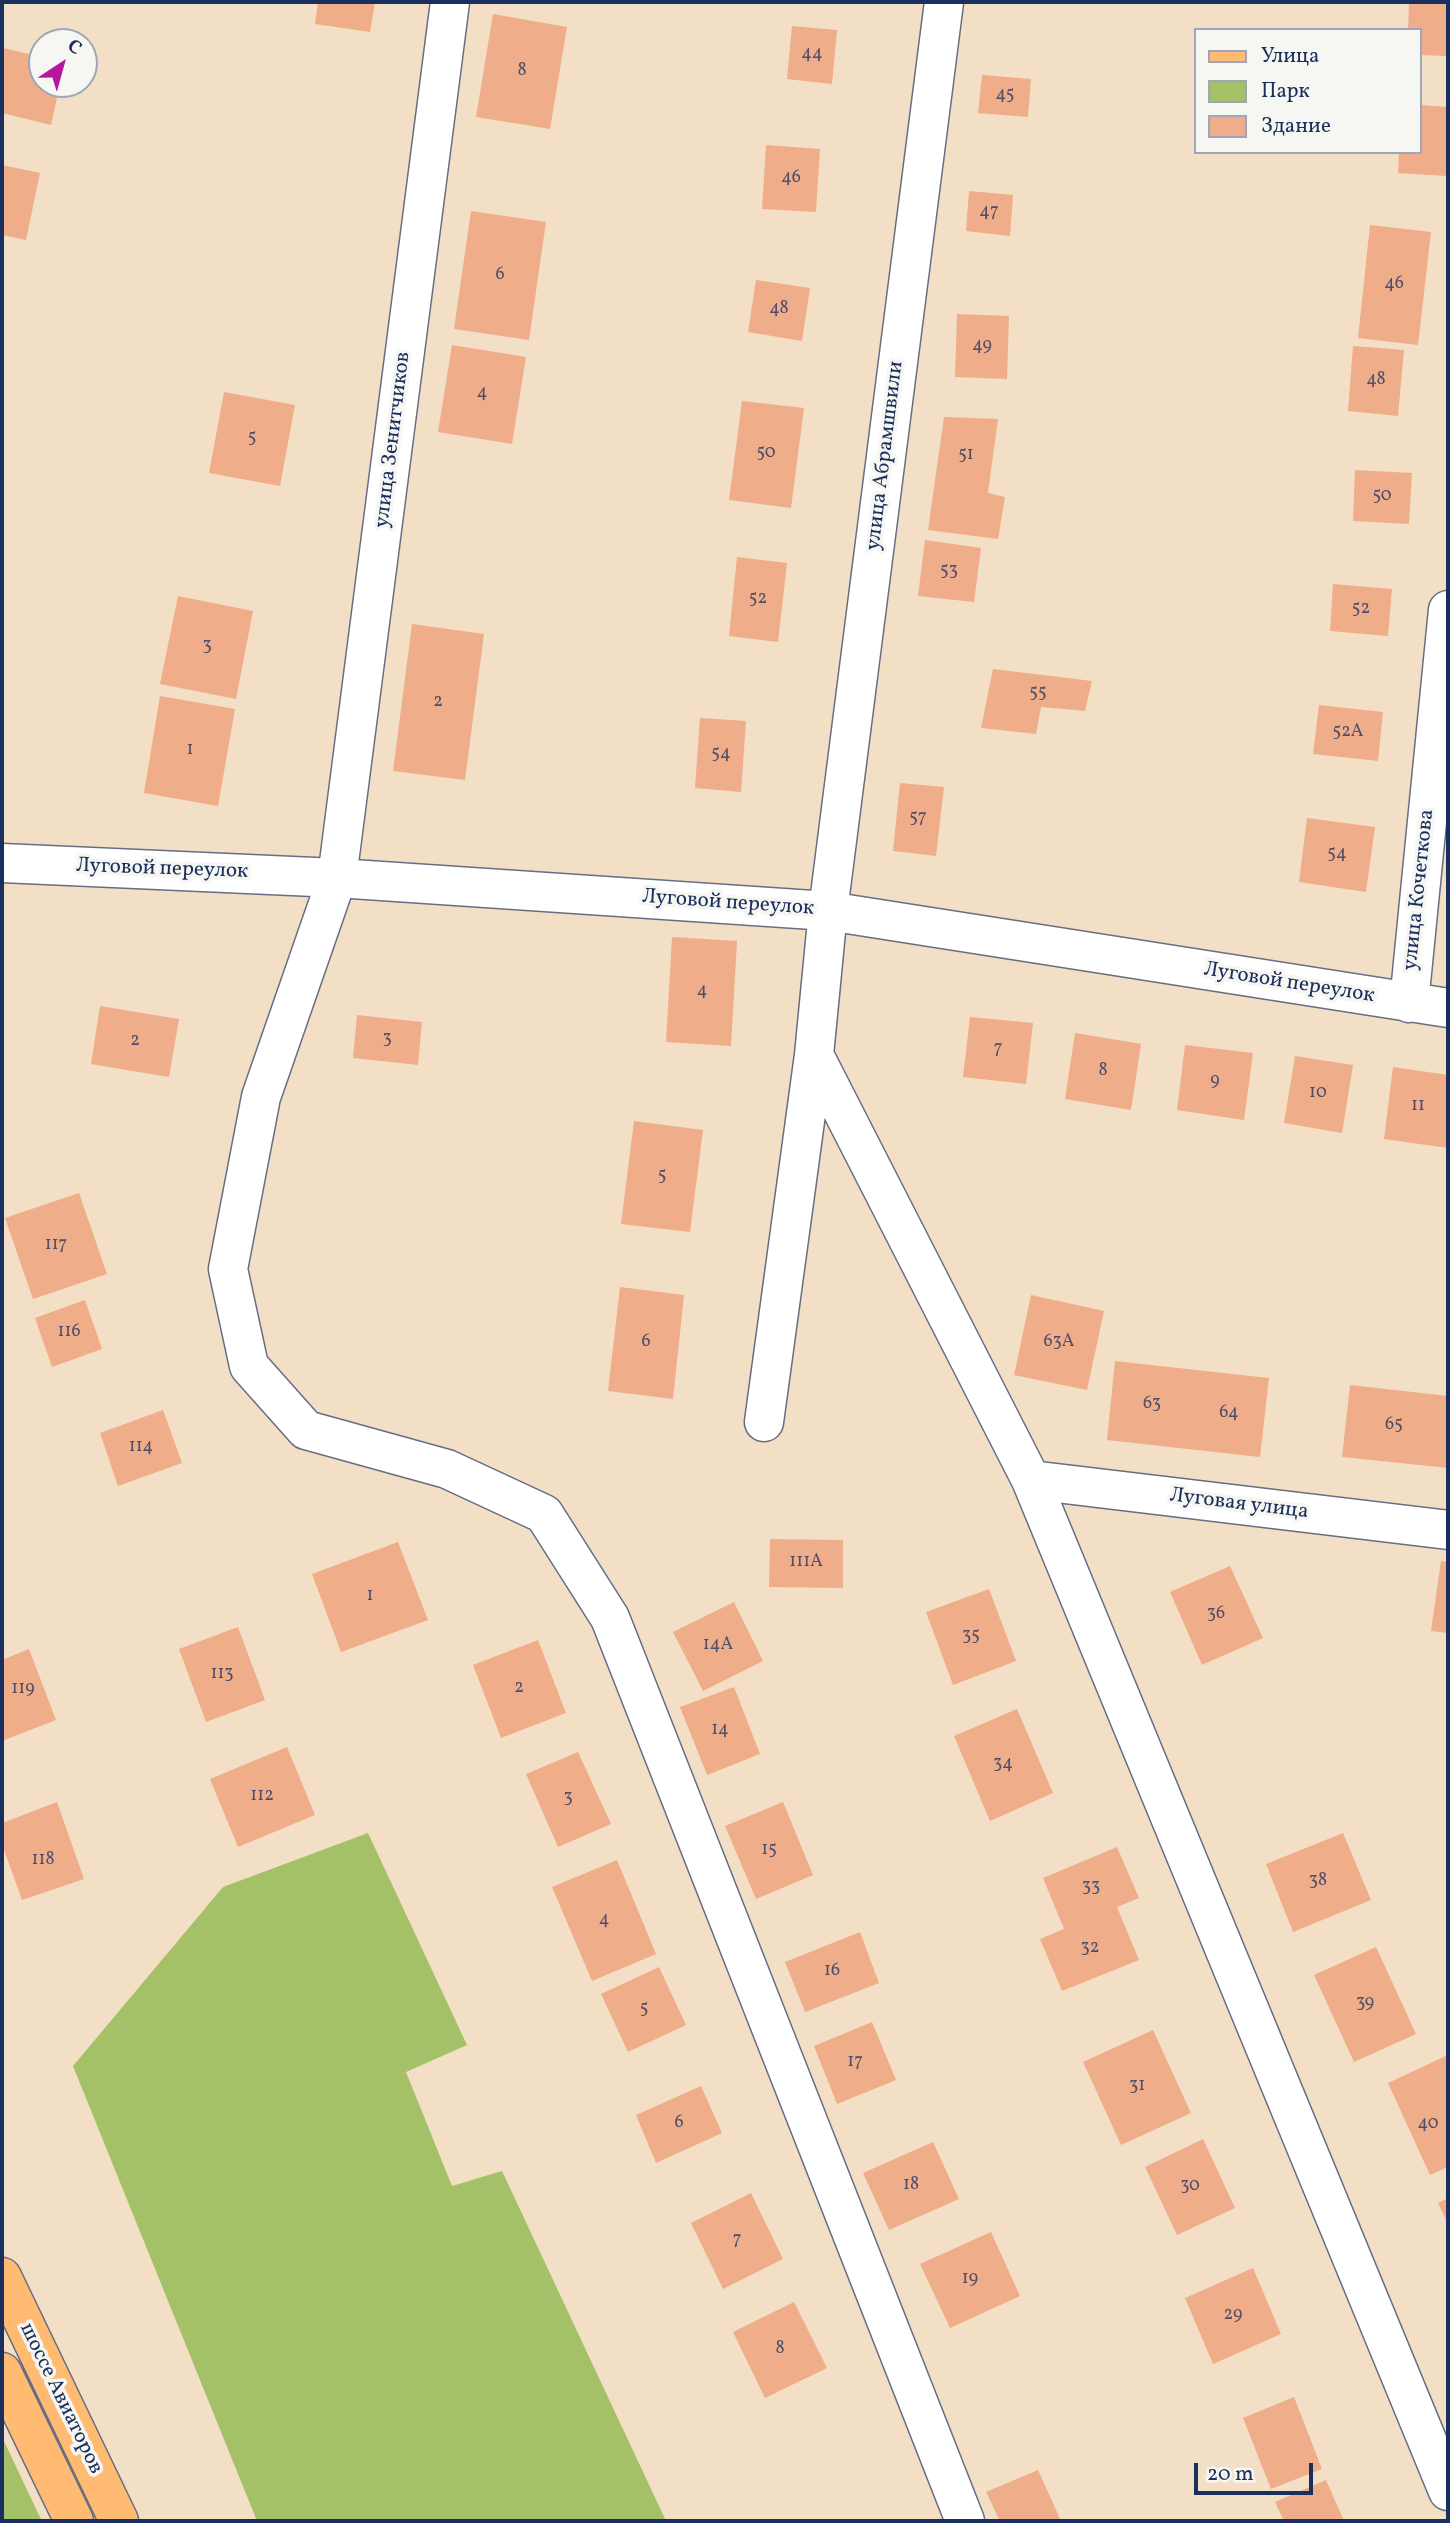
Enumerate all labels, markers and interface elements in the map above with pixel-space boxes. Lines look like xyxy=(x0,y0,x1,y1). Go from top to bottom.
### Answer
north arrow xyxy=(28,28,98,98)
legend xyxy=(1194,28,1422,154)
text: С xyxy=(62,34,87,62)
text: Улица xyxy=(1261,42,1319,71)
house number: 44 xyxy=(801,44,823,66)
house number: 8 xyxy=(517,61,527,83)
text: Парк xyxy=(1261,77,1310,106)
house number: 45 xyxy=(996,85,1014,107)
text: Здание xyxy=(1261,112,1331,141)
house number: 46 xyxy=(781,168,801,190)
house number: 47 xyxy=(979,202,999,224)
house number: 6 xyxy=(495,265,505,287)
house number: 46 xyxy=(1384,274,1404,296)
house number: 48 xyxy=(769,299,789,321)
house number: 49 xyxy=(972,336,992,358)
street label: улица Зенитчиков xyxy=(371,350,417,530)
street label: улица Абрамшвили xyxy=(862,360,910,552)
house number: 48 xyxy=(1366,370,1386,392)
house number: 4 xyxy=(477,383,487,405)
house number: 5 xyxy=(248,428,256,450)
house number: 50 xyxy=(756,443,776,465)
house number: 51 xyxy=(958,445,974,467)
house number: 50 xyxy=(1372,486,1392,508)
house number: 53 xyxy=(940,561,958,583)
house number: 52 xyxy=(749,589,767,611)
house number: 52 xyxy=(1352,599,1370,621)
house number: 3 xyxy=(202,636,212,658)
house number: 55 xyxy=(1029,683,1047,705)
house number: 2 xyxy=(433,692,443,714)
house number: 52А xyxy=(1333,722,1363,744)
house number: 1 xyxy=(187,740,193,762)
house number: 54 xyxy=(711,744,731,766)
house number: 57 xyxy=(909,808,927,830)
street label: улица Кочеткова xyxy=(1399,808,1441,972)
house number: 54 xyxy=(1327,844,1347,866)
street label: Луговой переулок xyxy=(75,854,249,886)
street label: Луговой переулок xyxy=(641,885,815,923)
street label: Луговой переулок xyxy=(1202,958,1376,1010)
house number: 4 xyxy=(697,981,707,1003)
house number: 3 xyxy=(382,1029,392,1051)
house number: 2 xyxy=(130,1031,140,1053)
house number: 7 xyxy=(994,1039,1002,1061)
house number: 8 xyxy=(1098,1061,1108,1083)
house number: 9 xyxy=(1210,1071,1220,1093)
house number: 10 xyxy=(1309,1083,1327,1105)
house number: 11 xyxy=(1411,1096,1425,1118)
house number: 5 xyxy=(658,1166,666,1188)
house number: 117 xyxy=(45,1235,67,1257)
house number: 116 xyxy=(57,1322,81,1344)
house number: 6 xyxy=(641,1332,651,1354)
house number: 63А xyxy=(1044,1332,1074,1354)
house number: 63 xyxy=(1143,1394,1161,1416)
house number: 64 xyxy=(1219,1403,1239,1425)
house number: 65 xyxy=(1385,1415,1403,1437)
house number: 114 xyxy=(129,1437,153,1459)
street label: Луговая улица xyxy=(1168,1484,1310,1526)
house number: 111А xyxy=(789,1552,823,1574)
house number: 1 xyxy=(367,1586,373,1608)
house number: 36 xyxy=(1207,1604,1225,1626)
house number: 35 xyxy=(962,1626,980,1648)
house number: 14А xyxy=(703,1635,733,1657)
house number: 113 xyxy=(210,1664,234,1686)
house number: 2 xyxy=(514,1678,524,1700)
house number: 119 xyxy=(11,1679,35,1701)
house number: 14 xyxy=(711,1720,729,1742)
house number: 34 xyxy=(993,1754,1013,1776)
house number: 112 xyxy=(250,1786,274,1808)
house number: 3 xyxy=(563,1788,573,1810)
house number: 15 xyxy=(761,1840,777,1862)
house number: 118 xyxy=(31,1850,55,1872)
house number: 38 xyxy=(1309,1871,1327,1893)
house number: 33 xyxy=(1082,1877,1100,1899)
house number: 4 xyxy=(599,1910,609,1932)
house number: 32 xyxy=(1081,1938,1099,1960)
house number: 16 xyxy=(824,1961,840,1983)
house number: 39 xyxy=(1356,1993,1374,2015)
house number: 5 xyxy=(640,1999,648,2021)
house number: 17 xyxy=(847,2052,863,2074)
house number: 31 xyxy=(1129,2076,1145,2098)
house number: 6 xyxy=(674,2113,684,2135)
house number: 40 xyxy=(1417,2114,1439,2136)
house number: 18 xyxy=(903,2175,919,2197)
house number: 30 xyxy=(1180,2176,1200,2198)
house number: 7 xyxy=(733,2230,741,2252)
house number: 19 xyxy=(962,2269,978,2291)
house number: 29 xyxy=(1224,2305,1242,2327)
street label: шоссе Авиаторов xyxy=(13,2319,107,2479)
house number: 8 xyxy=(775,2339,785,2361)
scale bar xyxy=(1198,2450,1317,2494)
text: 20 m xyxy=(1207,2460,1253,2489)

